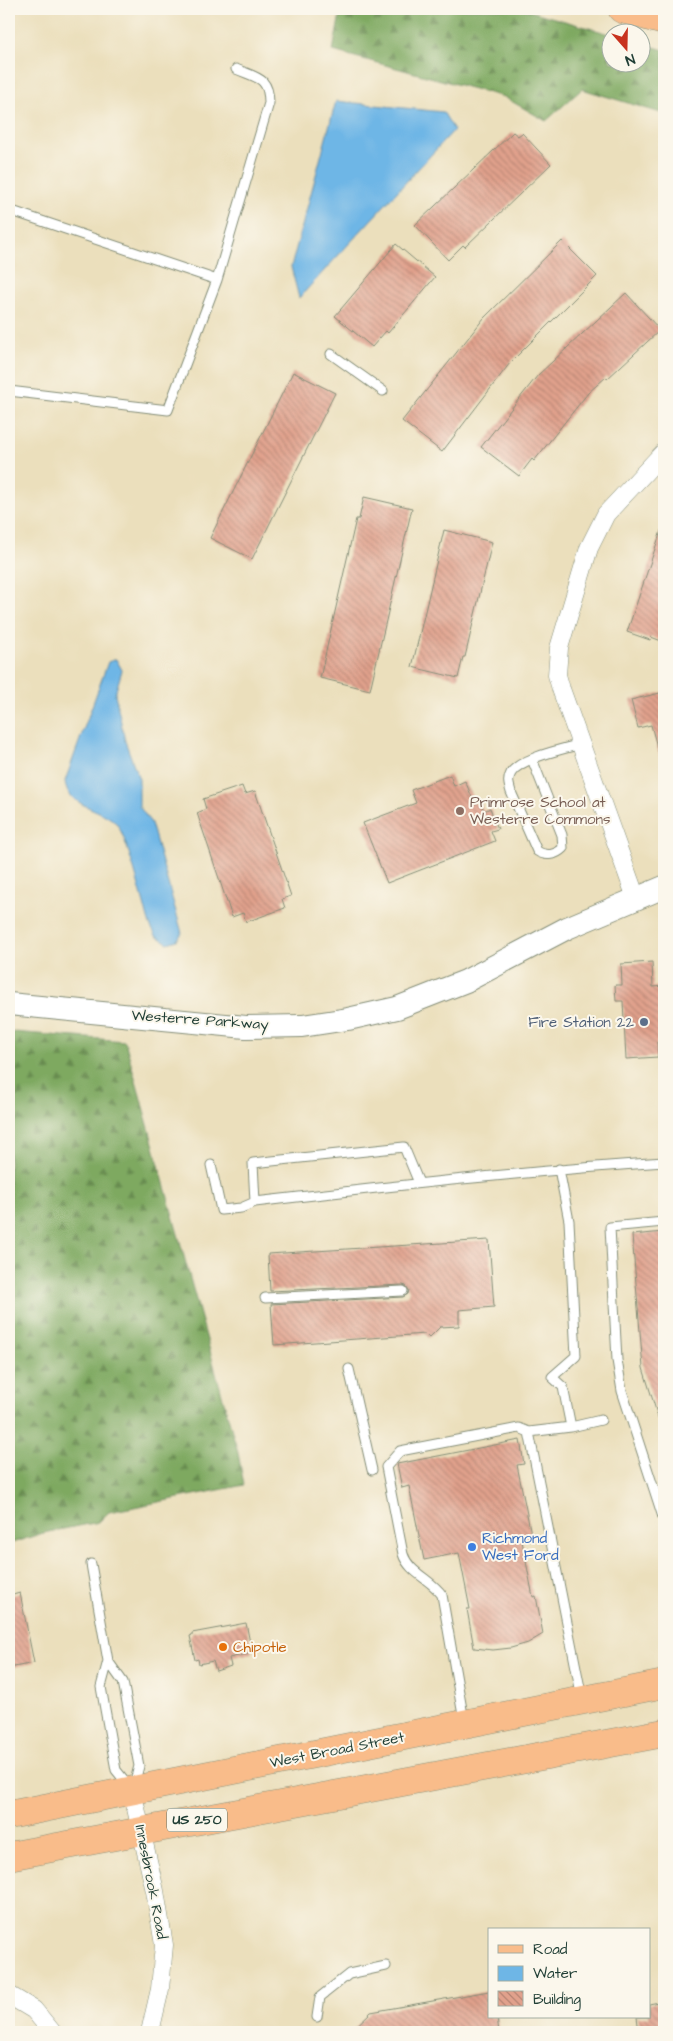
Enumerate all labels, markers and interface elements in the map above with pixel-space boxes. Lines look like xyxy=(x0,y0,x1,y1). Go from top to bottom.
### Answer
north arrow xyxy=(600,22,650,72)
text: N xyxy=(622,48,638,70)
place label: Primrose School at Westerre Commons xyxy=(470,792,611,830)
marker: Primrose School at Westerre Commons xyxy=(454,805,466,817)
street label: Westerre Parkway xyxy=(131,1005,269,1036)
place label: Fire Station 22 xyxy=(528,1012,634,1033)
marker: Fire Station 22 xyxy=(638,1016,650,1028)
place label: Richmond West Ford xyxy=(482,1528,559,1566)
marker: Richmond West Ford xyxy=(466,1541,478,1553)
place label: Chipotle xyxy=(233,1637,287,1658)
marker: Chipotle xyxy=(217,1641,229,1653)
street label: West Broad Street xyxy=(268,1727,406,1773)
road number: US 250 xyxy=(167,1808,227,1832)
street label: Innesbrook Road xyxy=(130,1823,172,1941)
legend xyxy=(488,1928,650,2018)
text: Road xyxy=(533,1939,568,1960)
text: Water xyxy=(533,1963,577,1984)
text: Building xyxy=(533,1989,581,2011)

